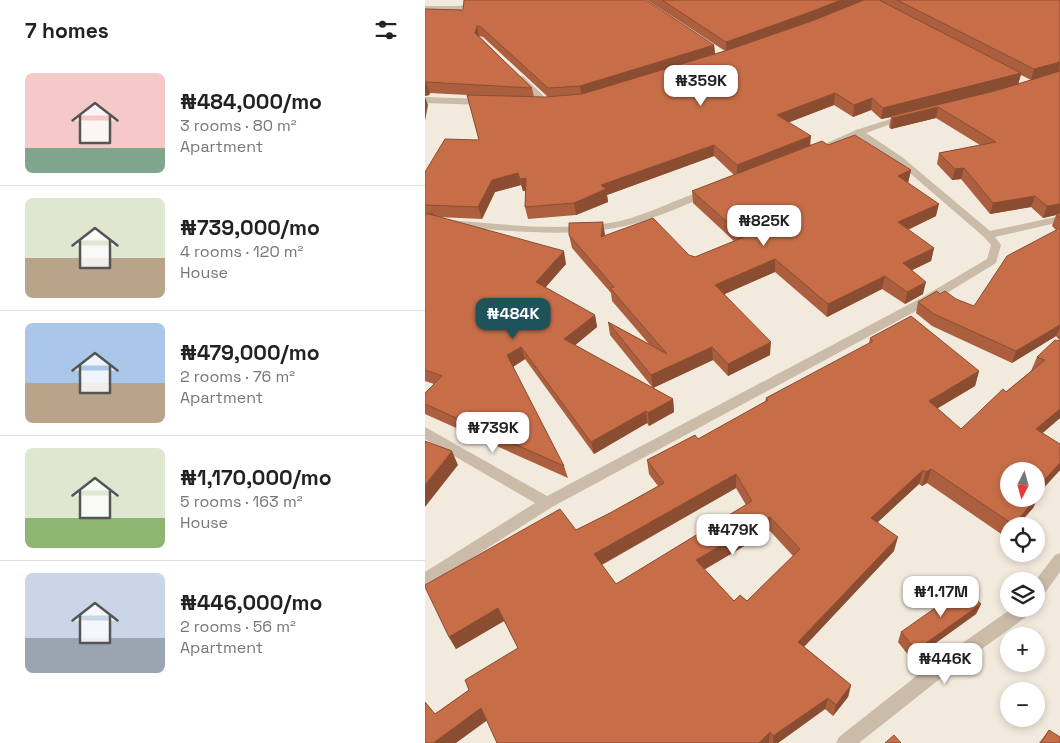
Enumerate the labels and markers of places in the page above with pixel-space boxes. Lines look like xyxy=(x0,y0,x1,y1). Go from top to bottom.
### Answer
pin: ₦359K xyxy=(666,64,736,107)
pin: ₦825K xyxy=(729,204,799,247)
pin: ₦484K xyxy=(478,298,548,340)
pin: ₦739K xyxy=(458,412,528,454)
pin: ₦479K xyxy=(698,514,768,556)
pin: ₦1.17M xyxy=(900,576,982,618)
pin: ₦446K xyxy=(910,642,980,685)

